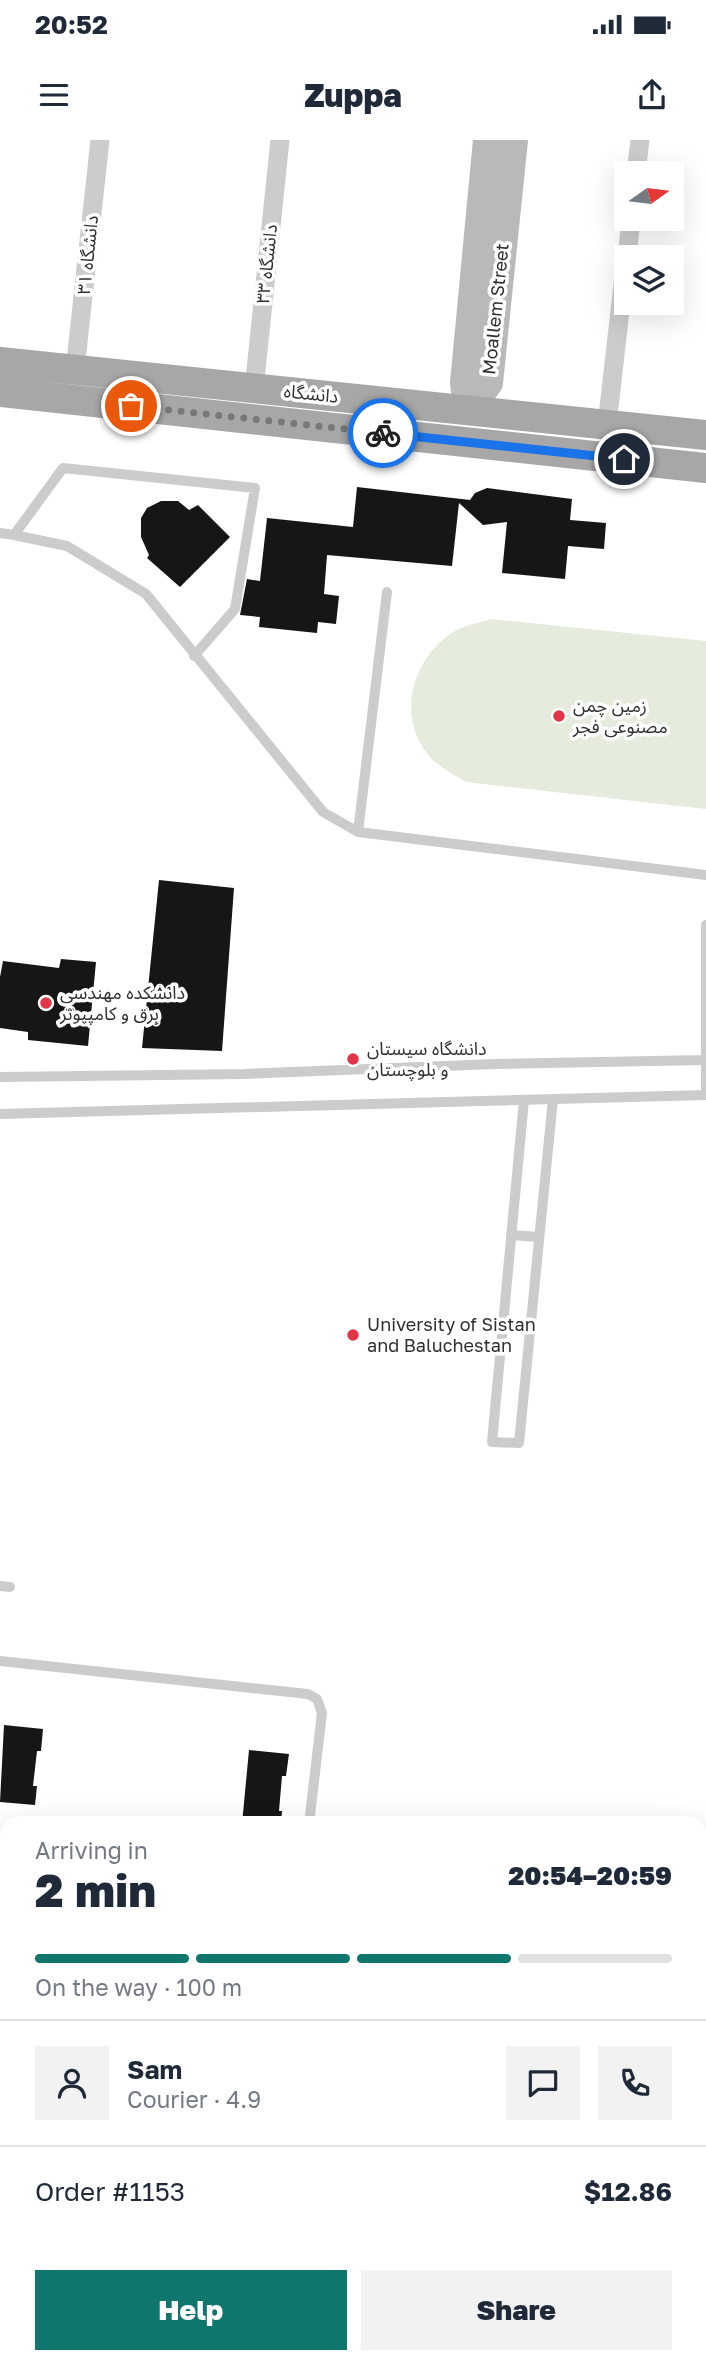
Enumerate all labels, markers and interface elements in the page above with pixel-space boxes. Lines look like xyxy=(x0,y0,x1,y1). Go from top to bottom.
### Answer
text: 20:52 xyxy=(35,9,108,40)
icon: menu xyxy=(35,76,73,114)
text: Zuppa xyxy=(304,76,402,114)
icon: share xyxy=(633,76,671,114)
north arrow xyxy=(614,161,684,231)
map controls xyxy=(614,161,684,315)
street label: دانشگاه ۳۱ xyxy=(72,214,102,296)
street label: دانشگاه ۳۳ xyxy=(251,223,281,305)
street label: Moallem Street xyxy=(477,242,513,376)
button: layers xyxy=(614,245,684,315)
pin xyxy=(101,376,161,436)
street label: دانشگاه xyxy=(283,379,339,407)
icon: bag xyxy=(112,387,150,425)
courier xyxy=(348,398,418,468)
icon: bike xyxy=(364,414,402,452)
pin xyxy=(594,429,654,489)
icon: home xyxy=(605,440,643,478)
place label: زمین چمن مصنوعی فجر xyxy=(572,694,668,738)
marker: زمین چمن مصنوعی فجر xyxy=(551,708,567,724)
place label: دانشکده مهندسی برق و کامپیوتر xyxy=(59,981,185,1025)
marker: دانشکده مهندسی برق و کامپیوتر xyxy=(38,995,54,1011)
place label: دانشگاه سیستان و بلوچستان xyxy=(367,1037,487,1081)
marker: دانشگاه سیستان و بلوچستان xyxy=(345,1051,361,1067)
place label: University of Sistan and Baluchestan xyxy=(367,1313,536,1356)
marker: University of Sistan and Baluchestan xyxy=(345,1327,361,1343)
text: Arriving in xyxy=(35,1836,148,1864)
text: 20:54–20:59 xyxy=(508,1860,672,1891)
text: 2 min xyxy=(35,1862,156,1917)
text: On the way · 100 m xyxy=(35,1973,242,2001)
button: person xyxy=(35,2046,109,2120)
button: chat xyxy=(506,2046,580,2120)
button: phone xyxy=(598,2046,672,2120)
text: Sam xyxy=(127,2054,182,2085)
text: Courier · 4.9 xyxy=(127,2085,261,2113)
text: Order #1153 xyxy=(35,2176,185,2207)
text: $12.86 xyxy=(584,2176,672,2207)
button: Help xyxy=(35,2270,347,2350)
button: Share xyxy=(361,2270,672,2350)

